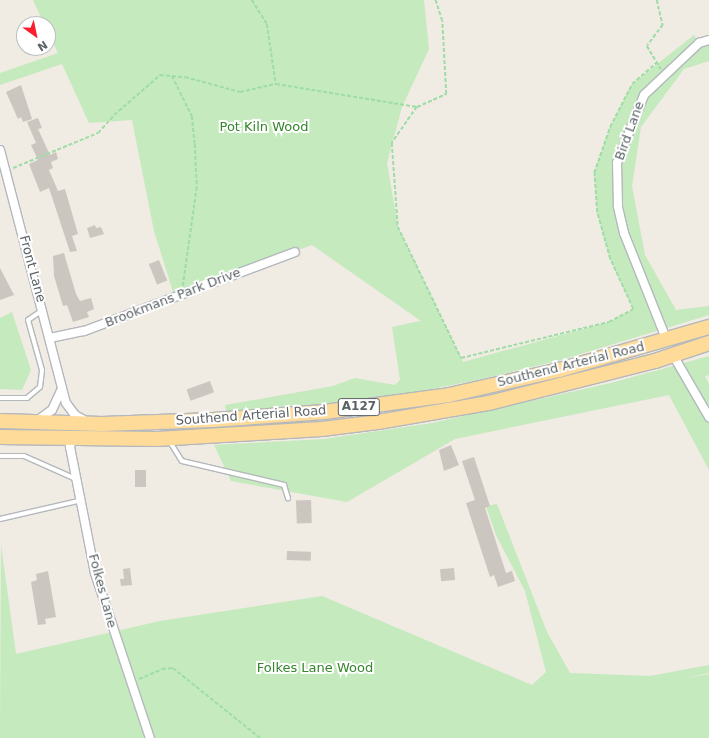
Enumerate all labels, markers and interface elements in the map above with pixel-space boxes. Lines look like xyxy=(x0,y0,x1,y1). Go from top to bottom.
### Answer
north arrow xyxy=(16,16,56,56)
text: N xyxy=(35,38,50,54)
street label: Bird Lane xyxy=(612,99,648,163)
park label: Pot Kiln Wood xyxy=(220,119,308,135)
street label: Front Lane xyxy=(16,234,48,304)
street label: Brookmans Park Drive xyxy=(103,265,243,331)
street label: Southend Arterial Road xyxy=(496,339,646,391)
road number: A127 xyxy=(337,397,381,417)
street label: Southend Arterial Road xyxy=(175,403,327,429)
street label: Folkes Lane xyxy=(85,552,119,630)
park label: Folkes Lane Wood xyxy=(257,660,373,676)

